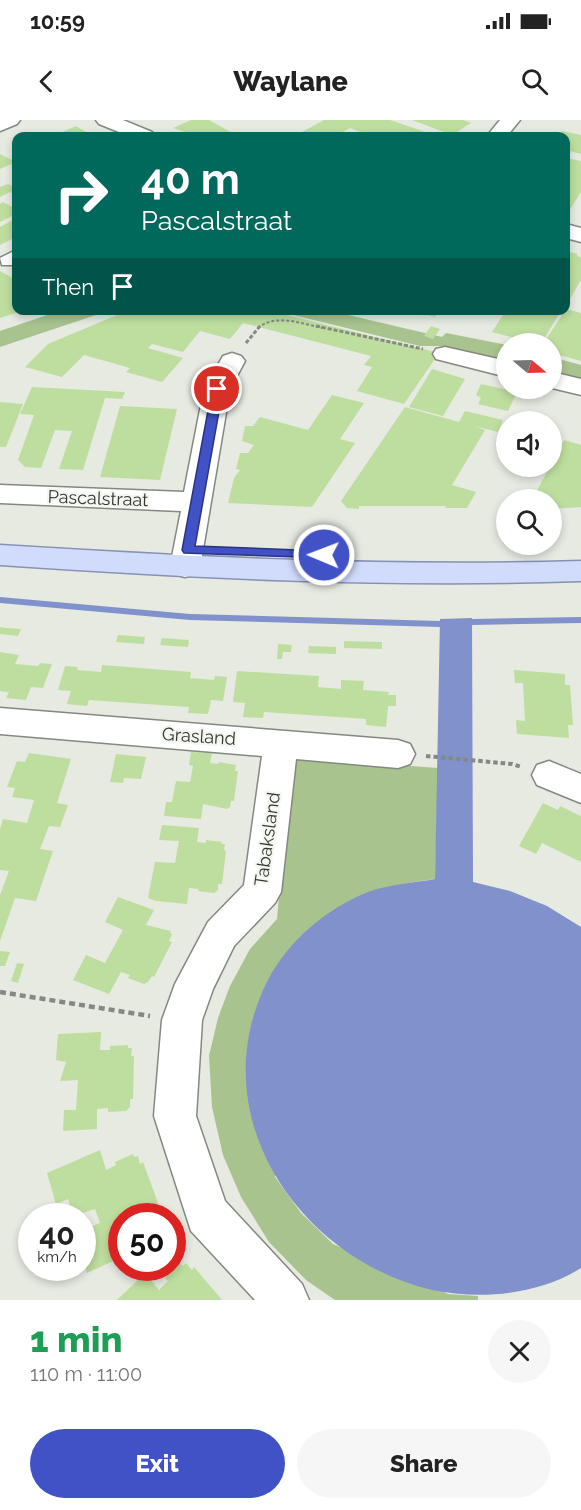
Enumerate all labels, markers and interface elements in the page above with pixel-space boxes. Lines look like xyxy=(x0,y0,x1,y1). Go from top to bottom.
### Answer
text: 10:59 xyxy=(30,8,85,34)
icon: back xyxy=(30,65,63,98)
icon: search xyxy=(518,65,551,98)
text: Waylane xyxy=(233,66,348,97)
text: 40 m xyxy=(141,155,240,204)
icon: right xyxy=(42,156,120,234)
text: Pascalstraat xyxy=(141,205,292,236)
icon: arrive xyxy=(106,270,139,303)
text: Then xyxy=(42,274,94,300)
north arrow xyxy=(496,333,562,399)
map controls xyxy=(496,333,562,555)
pin xyxy=(191,363,242,414)
icon: arrive xyxy=(200,372,233,405)
button: sound xyxy=(496,411,562,477)
street label: Pascalstraat xyxy=(47,486,149,510)
button: search xyxy=(496,489,562,555)
position arrow xyxy=(292,523,356,587)
street label: Grasland xyxy=(161,723,237,749)
street label: Tabaksland xyxy=(250,791,284,887)
speed limit sign: 50 xyxy=(108,1203,186,1281)
text: 40 xyxy=(39,1217,75,1252)
text: km/h xyxy=(37,1248,77,1266)
text: 1 min xyxy=(30,1318,122,1360)
button: close xyxy=(488,1320,551,1383)
text: 110 m · 11:00 xyxy=(30,1362,142,1386)
button: Exit xyxy=(30,1429,285,1498)
button: Share xyxy=(297,1429,551,1498)

